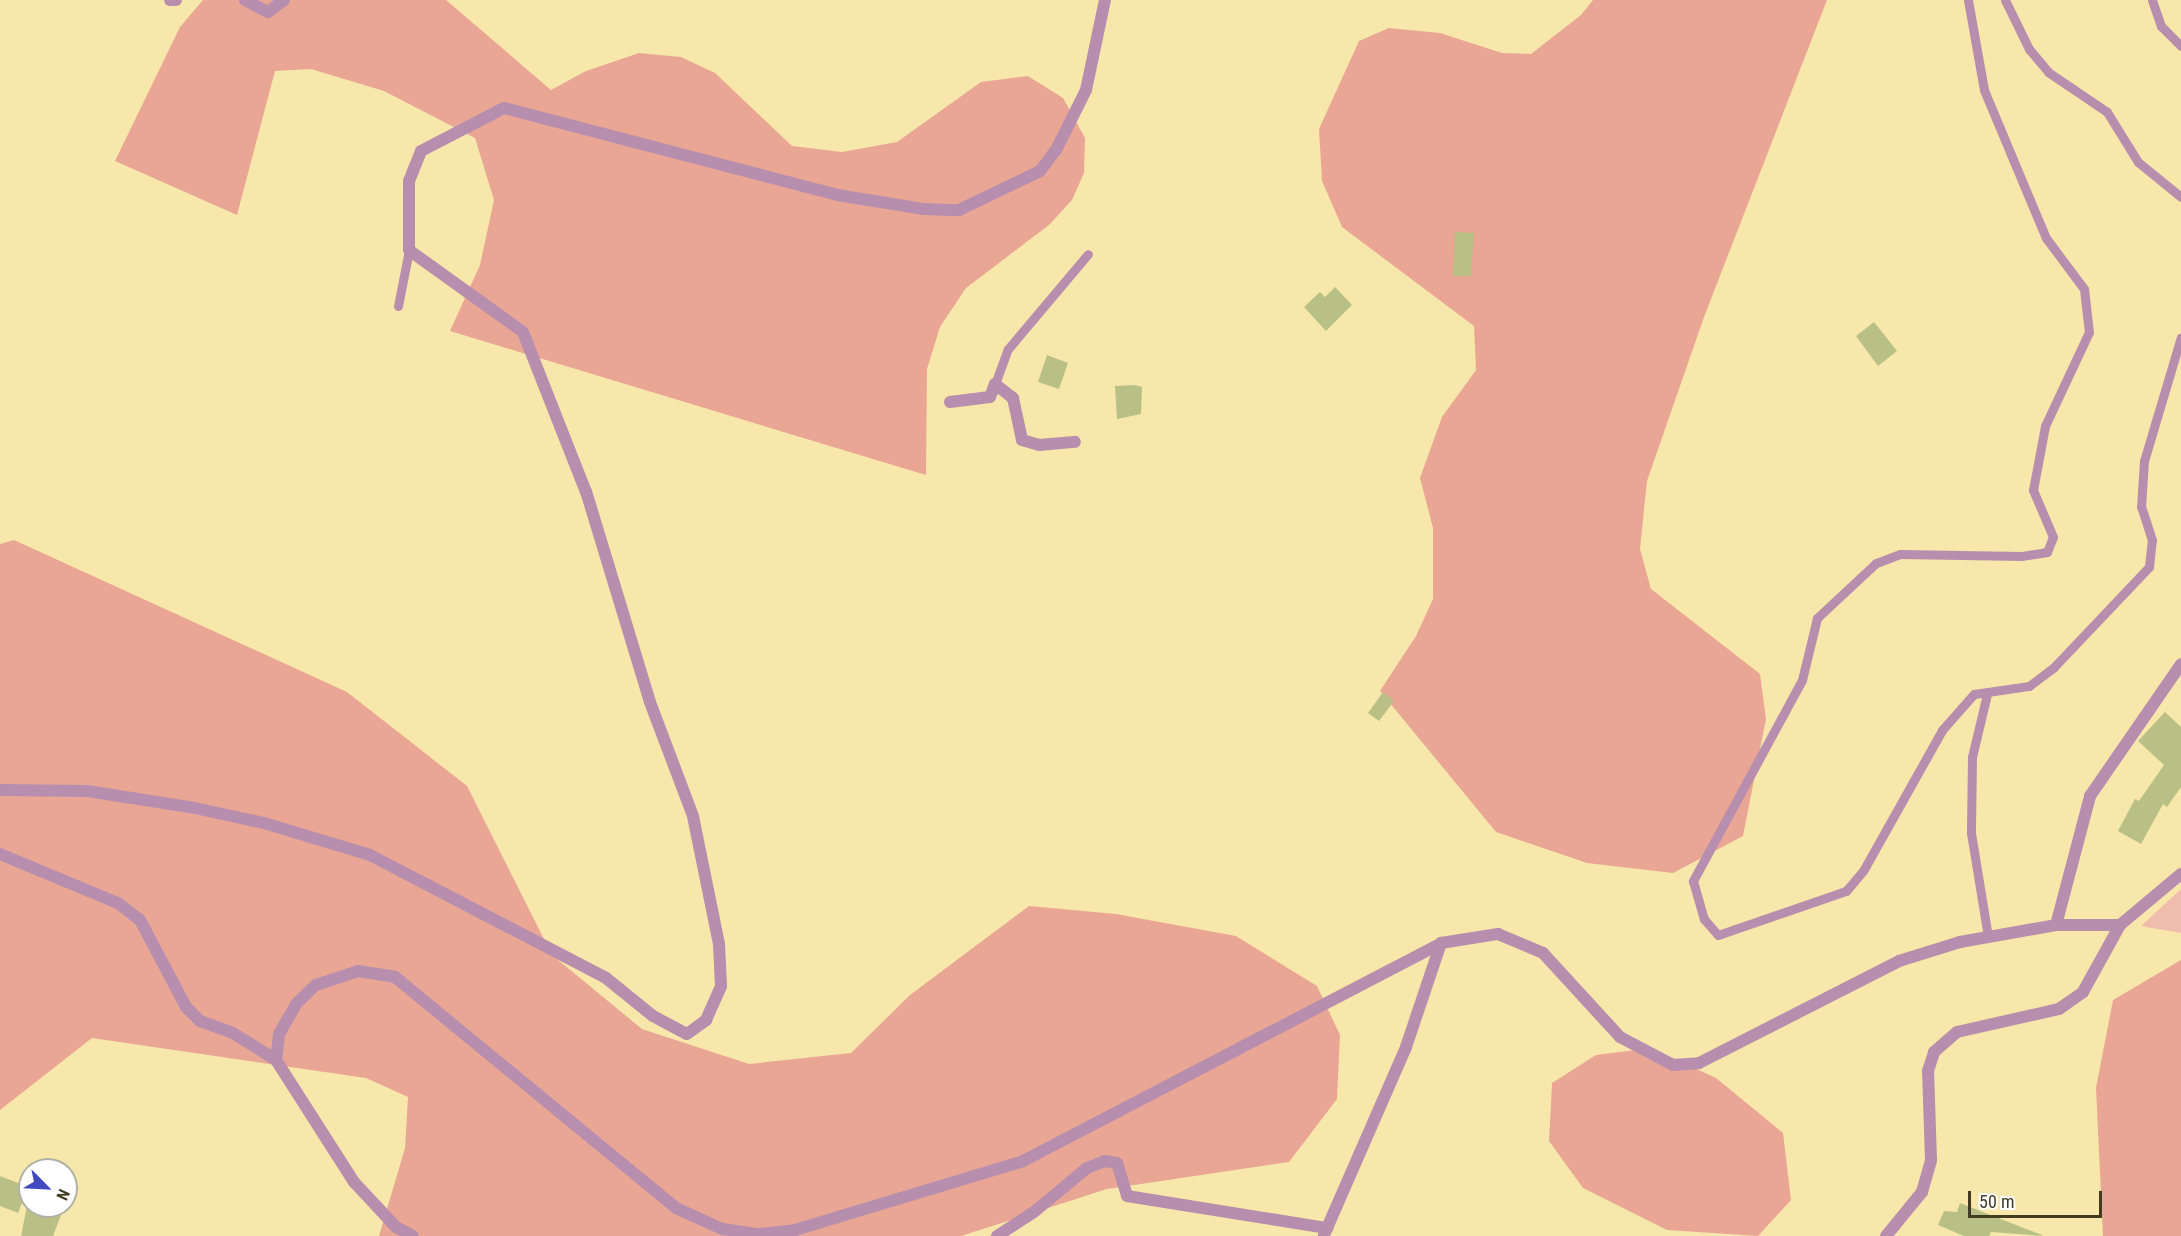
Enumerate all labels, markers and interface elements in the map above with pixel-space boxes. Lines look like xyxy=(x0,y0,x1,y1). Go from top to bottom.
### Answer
north arrow xyxy=(18,1158,78,1218)
scale bar xyxy=(1971,1179,2104,1217)
text: N xyxy=(52,1186,74,1203)
text: 50 m xyxy=(1979,1191,2014,1212)

